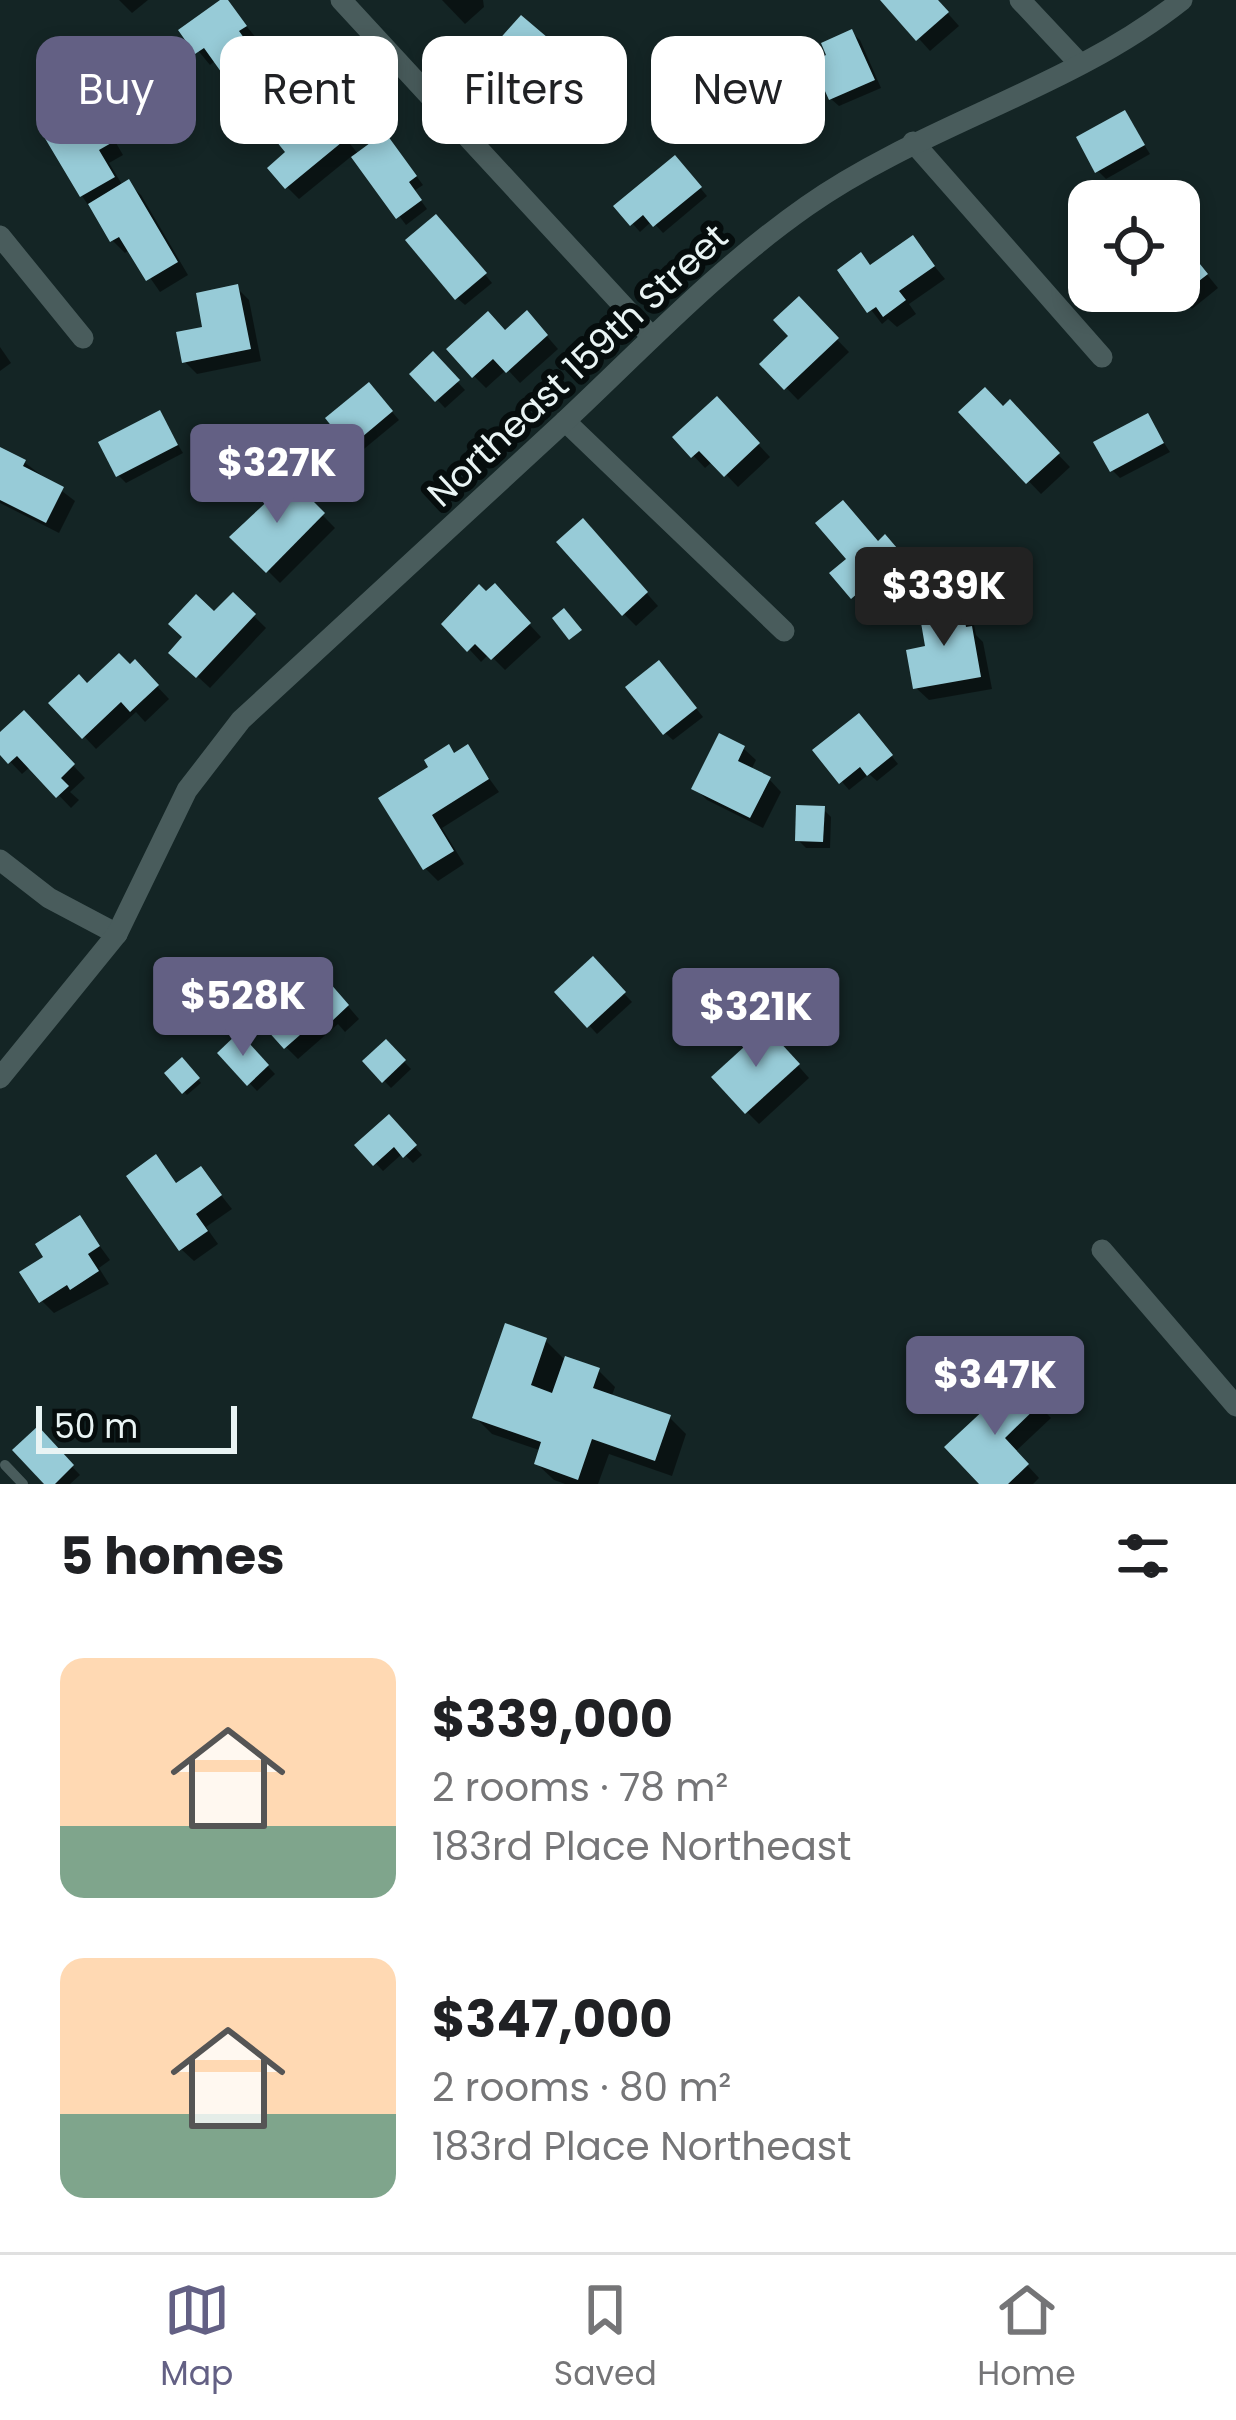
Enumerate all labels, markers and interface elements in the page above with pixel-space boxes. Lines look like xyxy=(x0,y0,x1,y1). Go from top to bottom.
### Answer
chip: Buy xyxy=(36,36,196,144)
chip: Rent xyxy=(220,36,398,144)
chip: Filters xyxy=(422,36,627,144)
chip: New xyxy=(651,36,825,144)
map controls xyxy=(1068,180,1200,312)
button: locate xyxy=(1068,180,1200,312)
street label: Northeast 159th Street xyxy=(416,212,739,518)
pin: $327K xyxy=(193,424,361,526)
text: $327K xyxy=(217,435,337,490)
pin: $339K xyxy=(860,547,1028,649)
text: $339K xyxy=(882,558,1006,613)
pin: $528K xyxy=(159,957,327,1059)
text: $528K xyxy=(180,968,306,1023)
pin: $321K xyxy=(672,968,840,1070)
text: $321K xyxy=(699,979,813,1034)
pin: $347K xyxy=(911,1336,1079,1438)
text: $347K xyxy=(933,1347,1057,1402)
scale bar xyxy=(36,1400,237,1453)
text: 50 m xyxy=(54,1403,138,1450)
text: 5 homes xyxy=(60,1520,285,1592)
icon: filters xyxy=(1110,1523,1176,1589)
text: $339,000 xyxy=(432,1683,673,1755)
icon: home xyxy=(156,1706,300,1850)
text: 2 rooms · 78 m² xyxy=(432,1760,728,1815)
text: 183rd Place Northeast xyxy=(432,1819,851,1874)
text: $347,000 xyxy=(432,1983,673,2055)
icon: home xyxy=(156,2006,300,2150)
text: 2 rooms · 80 m² xyxy=(432,2060,731,2115)
text: 183rd Place Northeast xyxy=(432,2119,851,2174)
tab: Map xyxy=(160,2277,233,2399)
tab: Saved xyxy=(554,2277,657,2399)
tab: Home xyxy=(977,2277,1076,2399)

